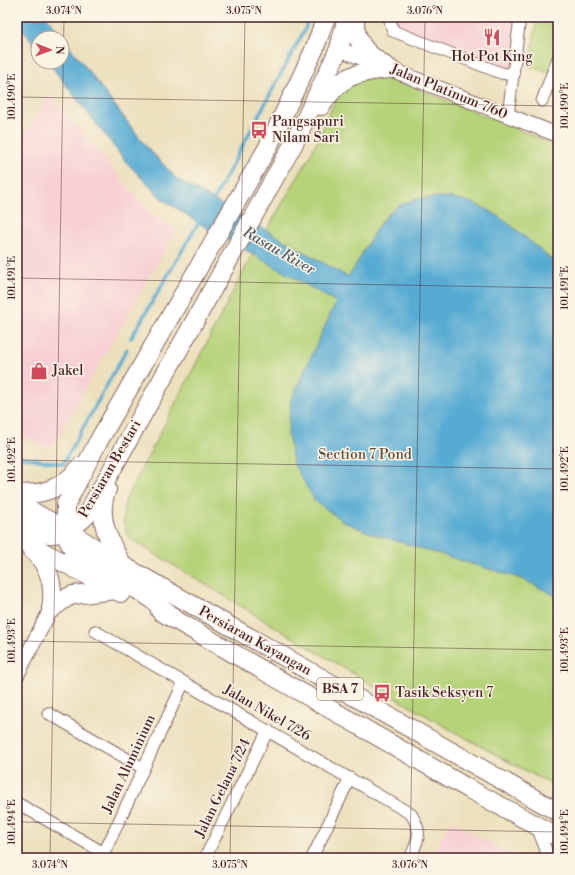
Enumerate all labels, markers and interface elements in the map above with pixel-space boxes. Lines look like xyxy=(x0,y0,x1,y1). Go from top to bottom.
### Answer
text: 3.074°N xyxy=(46,5,82,17)
text: 3.075°N xyxy=(226,5,262,17)
text: 3.076°N xyxy=(407,5,444,17)
restaurant icon: Hot Pot King xyxy=(482,27,502,47)
north arrow xyxy=(30,30,70,70)
text: N xyxy=(52,46,66,55)
place label: Hot Pot King xyxy=(451,48,533,66)
street label: Jalan Platinum 7/60 xyxy=(387,60,510,124)
text: 101.490°E xyxy=(6,74,18,120)
text: 101.490°E xyxy=(559,83,571,129)
place label: Pangsapuri Nilam Sari xyxy=(272,113,344,147)
bus stop icon: Pangsapuri Nilam Sari xyxy=(249,120,269,140)
water label: Rasau River xyxy=(239,222,319,280)
text: 101.491°E xyxy=(6,256,18,300)
text: 101.491°E xyxy=(559,266,571,310)
shop icon: Jakel xyxy=(29,361,49,381)
place label: Jakel xyxy=(51,362,83,380)
street label: Persiaran Bestari xyxy=(75,416,146,521)
text: 101.492°E xyxy=(6,437,18,483)
park label: Section 7 Pond xyxy=(318,446,412,464)
text: 101.492°E xyxy=(559,446,571,492)
street label: Persiaran Kayangan xyxy=(195,602,315,680)
text: 101.493°E xyxy=(6,618,18,664)
text: 101.493°E xyxy=(559,627,571,673)
road number: BSA 7 xyxy=(317,678,363,700)
street label: Jalan Nikel 7/26 xyxy=(219,680,314,746)
bus stop icon: Tasik Seksyen 7 xyxy=(372,683,392,703)
place label: Tasik Seksyen 7 xyxy=(395,684,493,702)
street label: Jalan Aluminium xyxy=(98,712,160,817)
street label: Jalan Gelana 7/24 xyxy=(191,735,255,842)
text: 101.494°E xyxy=(6,799,18,845)
text: 101.494°E xyxy=(559,809,571,855)
text: 3.074°N xyxy=(32,859,68,871)
text: 3.075°N xyxy=(212,859,248,871)
text: 3.076°N xyxy=(392,859,429,871)

